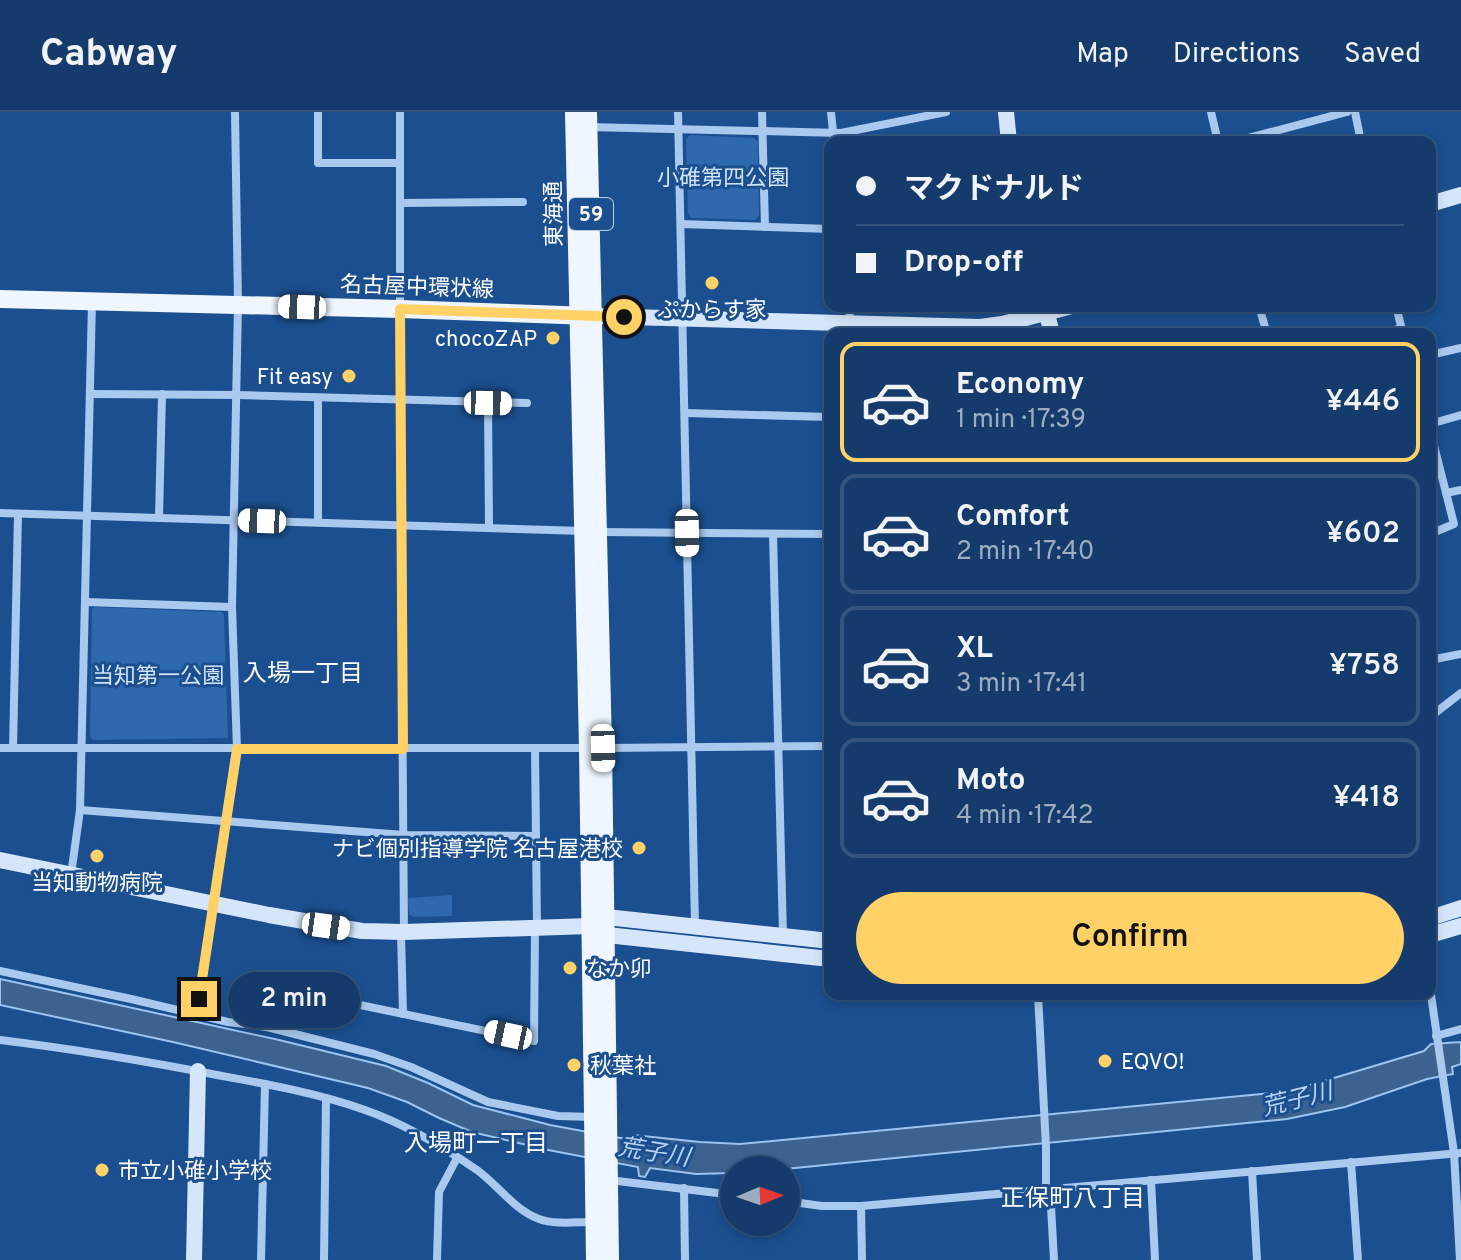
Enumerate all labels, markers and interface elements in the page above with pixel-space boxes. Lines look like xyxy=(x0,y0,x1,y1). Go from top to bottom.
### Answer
text: Cabway xyxy=(40,31,178,80)
text: Map xyxy=(1076,37,1129,73)
text: Directions xyxy=(1173,37,1300,73)
text: Saved xyxy=(1344,37,1421,73)
park label: 小碓第四公園 xyxy=(657,166,789,193)
text: マクドナルド xyxy=(904,172,1084,209)
street label: 東海通 xyxy=(541,181,570,247)
road number: 59 xyxy=(569,198,613,230)
text: Drop-off xyxy=(904,245,1023,282)
street label: 名古屋中環状線 xyxy=(339,272,494,305)
marker: ぷからす家 xyxy=(703,274,721,292)
car xyxy=(278,294,326,320)
place label: ぷからす家 xyxy=(657,298,767,325)
route start xyxy=(606,299,642,335)
place label: chocoZAP xyxy=(435,327,537,354)
marker: chocoZAP xyxy=(544,329,562,347)
place label: Fit easy xyxy=(257,365,333,392)
icon: car xyxy=(860,366,932,438)
marker: Fit easy xyxy=(340,367,358,385)
text: Economy xyxy=(956,367,1084,404)
text: ¥446 xyxy=(1326,384,1400,421)
car xyxy=(464,391,512,415)
text: 1 min · 17:39 xyxy=(956,404,1086,437)
icon: car xyxy=(860,498,932,570)
text: Comfort xyxy=(956,499,1069,536)
car xyxy=(238,508,286,534)
car xyxy=(675,509,699,557)
text: ¥602 xyxy=(1326,516,1400,553)
text: 2 min · 17:40 xyxy=(956,536,1094,569)
icon: car xyxy=(860,630,932,702)
text: XL xyxy=(956,631,993,668)
text: ¥758 xyxy=(1329,648,1400,685)
district label: 入場一丁目 xyxy=(243,660,363,690)
park label: 当知第一公園 xyxy=(92,664,224,691)
text: 3 min · 17:41 xyxy=(956,668,1087,701)
car xyxy=(591,724,615,772)
icon: car xyxy=(860,762,932,834)
text: Moto xyxy=(956,763,1026,800)
text: ¥418 xyxy=(1333,780,1400,817)
text: 4 min · 17:42 xyxy=(956,800,1094,833)
place label: ナビ個別指導学院 名古屋港校 xyxy=(332,837,623,864)
marker: ナビ個別指導学院 名古屋港校 xyxy=(630,839,648,857)
marker: 当知動物病院 xyxy=(88,847,106,865)
place label: 当知動物病院 xyxy=(31,871,163,898)
button: Confirm xyxy=(856,892,1404,984)
car xyxy=(301,911,351,941)
place label: なか卯 xyxy=(586,957,652,984)
marker: なか卯 xyxy=(561,959,579,977)
callout: 2 min xyxy=(227,971,359,1027)
route end xyxy=(181,981,217,1017)
text: 2 min xyxy=(260,983,328,1016)
car xyxy=(482,1018,534,1052)
place label: EQVO! xyxy=(1121,1050,1185,1077)
marker: EQVO! xyxy=(1096,1052,1114,1070)
place label: 秋葉社 xyxy=(590,1054,656,1081)
marker: 秋葉社 xyxy=(565,1056,583,1074)
water label: 荒子川 xyxy=(1259,1077,1339,1124)
district label: 入場町一丁目 xyxy=(404,1130,548,1160)
water label: 荒子川 xyxy=(616,1134,695,1175)
north arrow xyxy=(720,1156,800,1236)
map controls xyxy=(720,1156,800,1236)
place label: 市立小碓小学校 xyxy=(118,1159,272,1186)
marker: 市立小碓小学校 xyxy=(93,1161,111,1179)
district label: 正保町八丁目 xyxy=(1001,1185,1145,1215)

